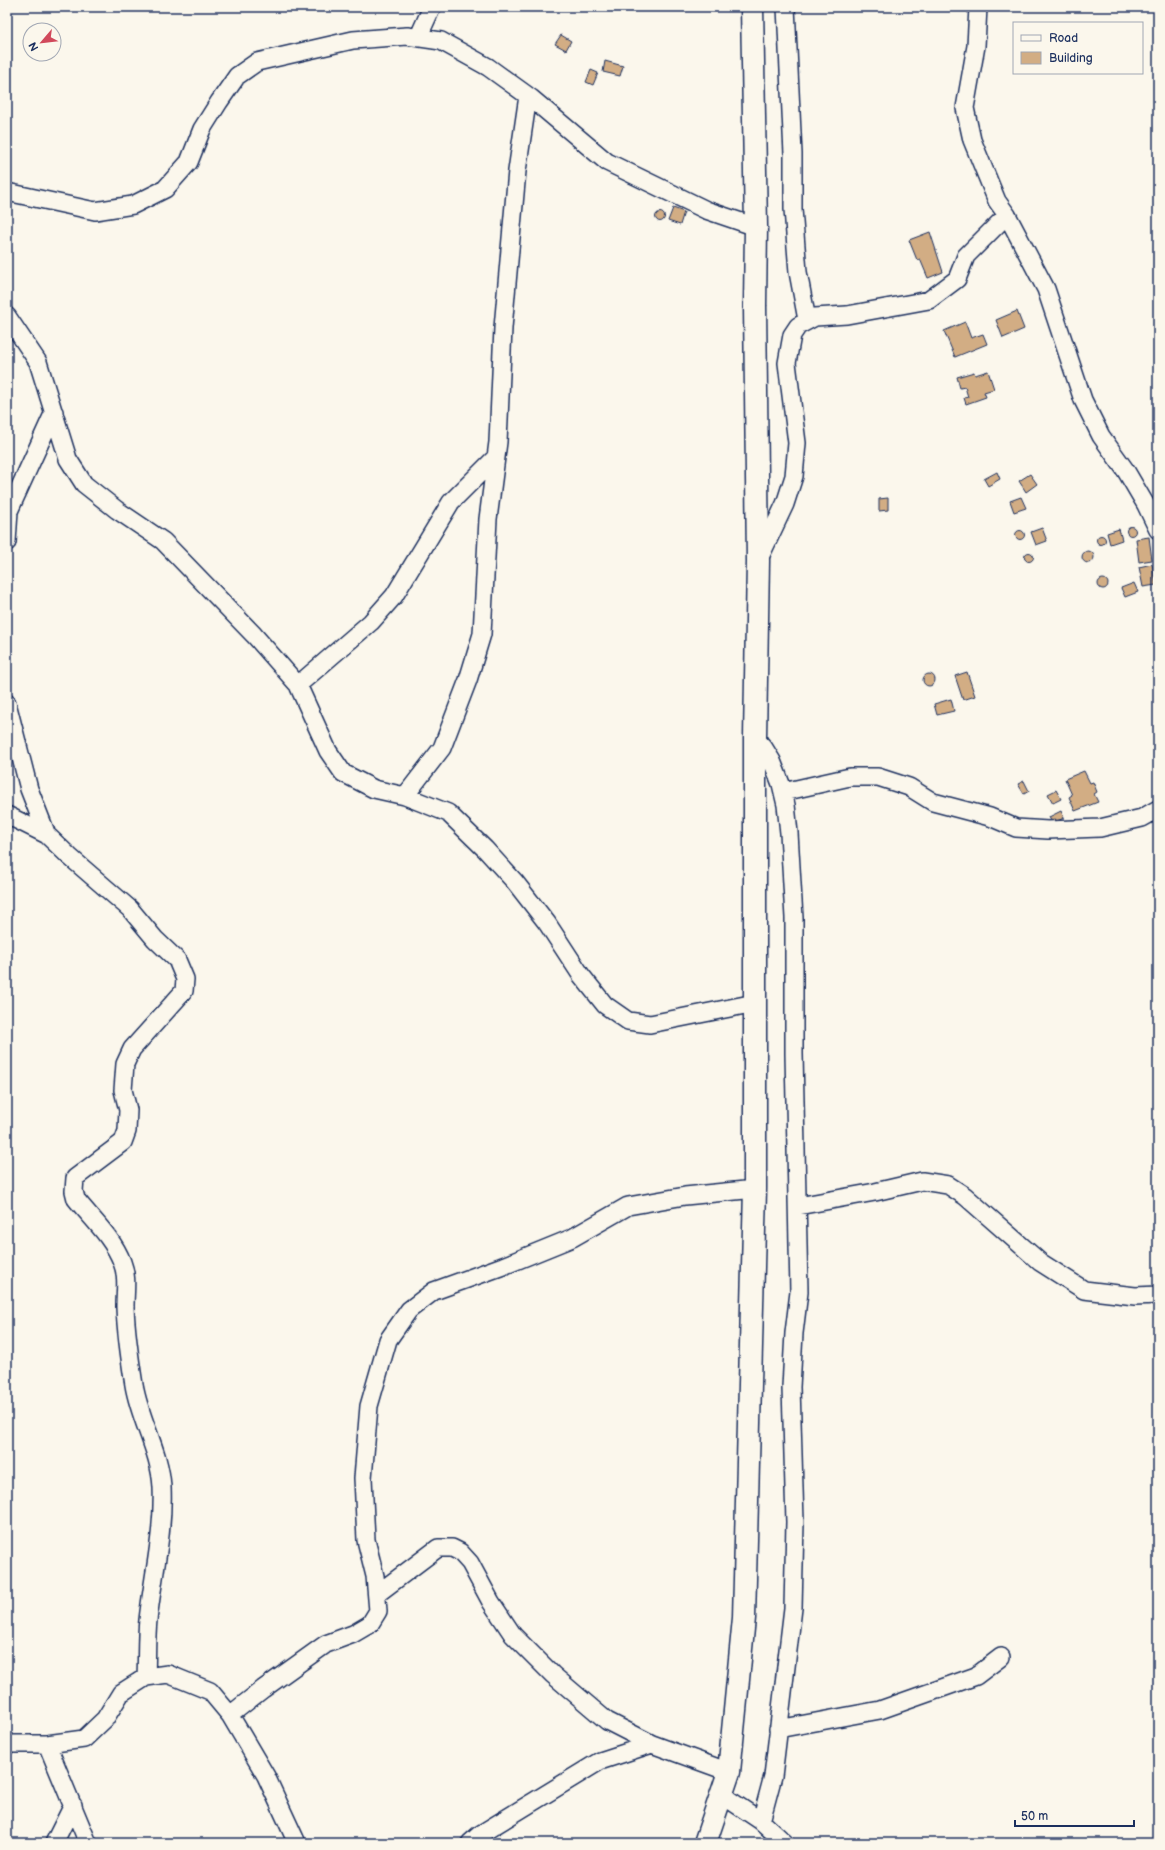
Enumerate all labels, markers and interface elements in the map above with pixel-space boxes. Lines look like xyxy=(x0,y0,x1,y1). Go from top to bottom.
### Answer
north arrow xyxy=(22,22,62,62)
legend xyxy=(1013,22,1143,74)
text: Road xyxy=(1049,31,1078,46)
text: N xyxy=(26,40,41,53)
text: Building xyxy=(1049,51,1093,66)
scale bar xyxy=(1015,1802,1134,1828)
text: 50 m xyxy=(1021,1809,1048,1824)

